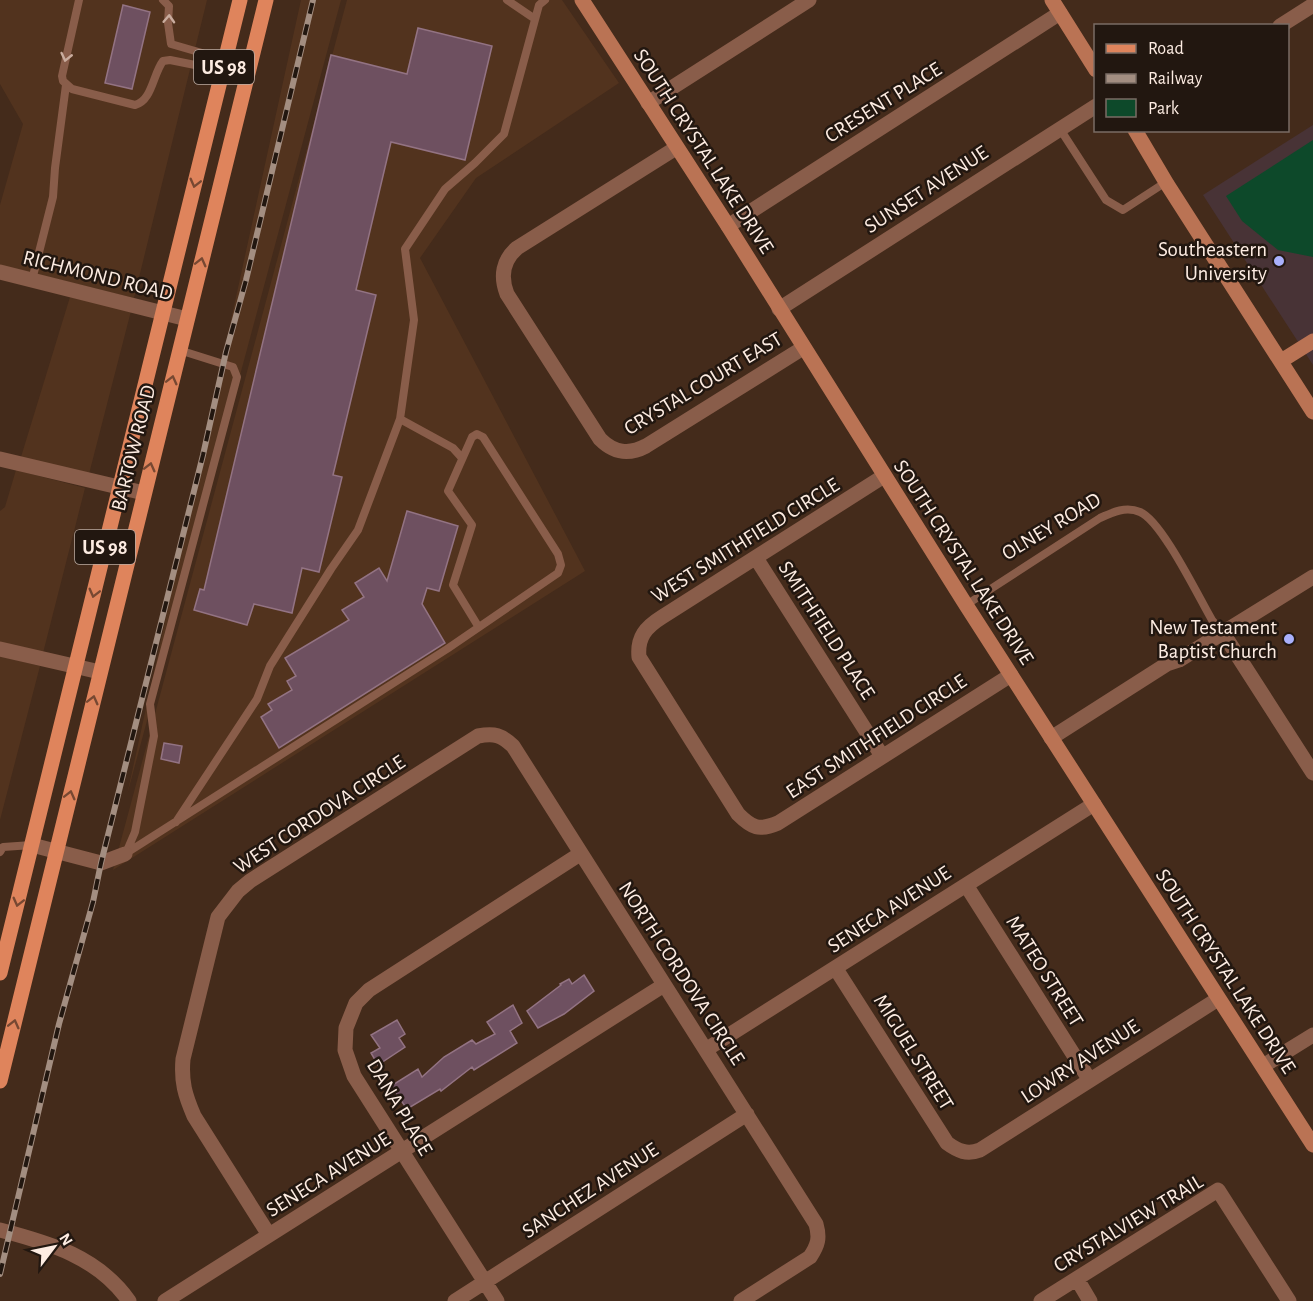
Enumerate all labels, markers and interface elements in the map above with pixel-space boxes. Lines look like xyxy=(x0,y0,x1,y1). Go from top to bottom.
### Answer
one-way arrow xyxy=(162,15,175,24)
legend xyxy=(1094,24,1289,132)
text: Road xyxy=(1148,40,1184,58)
street label: SOUTH CRYSTAL LAKE DRIVE xyxy=(630,45,777,257)
road number: US 98 xyxy=(194,50,254,84)
one-way arrow xyxy=(60,52,73,62)
street label: CRESENT PLACE xyxy=(821,58,945,147)
text: Railway xyxy=(1148,70,1203,88)
text: Park xyxy=(1148,100,1180,118)
street label: SUNSET AVENUE xyxy=(861,142,992,237)
one-way arrow xyxy=(189,177,202,187)
place label: Southeastern University xyxy=(1158,239,1267,284)
street label: RICHMOND ROAD xyxy=(21,247,175,304)
marker: Southeastern University xyxy=(1272,254,1286,268)
one-way arrow xyxy=(193,257,206,267)
street label: CRYSTAL COURT EAST xyxy=(621,328,786,439)
one-way arrow xyxy=(164,375,177,385)
street label: BARTOW ROAD xyxy=(108,383,159,513)
street label: SOUTH CRYSTAL LAKE DRIVE xyxy=(890,456,1037,668)
one-way arrow xyxy=(143,462,156,472)
street label: WEST SMITHFIELD CIRCLE xyxy=(648,474,843,607)
street label: OLNEY ROAD xyxy=(998,489,1104,564)
road number: US 98 xyxy=(75,530,135,564)
street label: SMITHFIELD PLACE xyxy=(774,558,879,703)
one-way arrow xyxy=(88,588,101,598)
place label: New Testament Baptist Church xyxy=(1149,617,1277,662)
marker: New Testament Baptist Church xyxy=(1282,632,1296,646)
street label: EAST SMITHFIELD CIRCLE xyxy=(782,670,970,803)
one-way arrow xyxy=(86,695,99,705)
street label: WEST CORDOVA CIRCLE xyxy=(230,751,409,878)
one-way arrow xyxy=(63,790,76,800)
street label: SENECA AVENUE xyxy=(824,862,955,957)
street label: SOUTH CRYSTAL LAKE DRIVE xyxy=(1152,865,1299,1077)
street label: NORTH CORDOVA CIRCLE xyxy=(615,878,749,1069)
one-way arrow xyxy=(12,896,25,906)
street label: MATEO STREET xyxy=(1002,912,1087,1030)
street label: MIGUEL STREET xyxy=(870,991,957,1114)
street label: LOWRY AVENUE xyxy=(1017,1015,1143,1107)
one-way arrow xyxy=(6,1019,19,1029)
street label: DANA PLACE xyxy=(363,1056,436,1159)
street label: SENECA AVENUE xyxy=(263,1128,394,1221)
street label: SANCHEZ AVENUE xyxy=(519,1139,662,1242)
street label: CRYSTALVIEW TRAIL xyxy=(1050,1171,1207,1276)
north arrow xyxy=(24,1217,84,1277)
text: N xyxy=(56,1231,76,1249)

